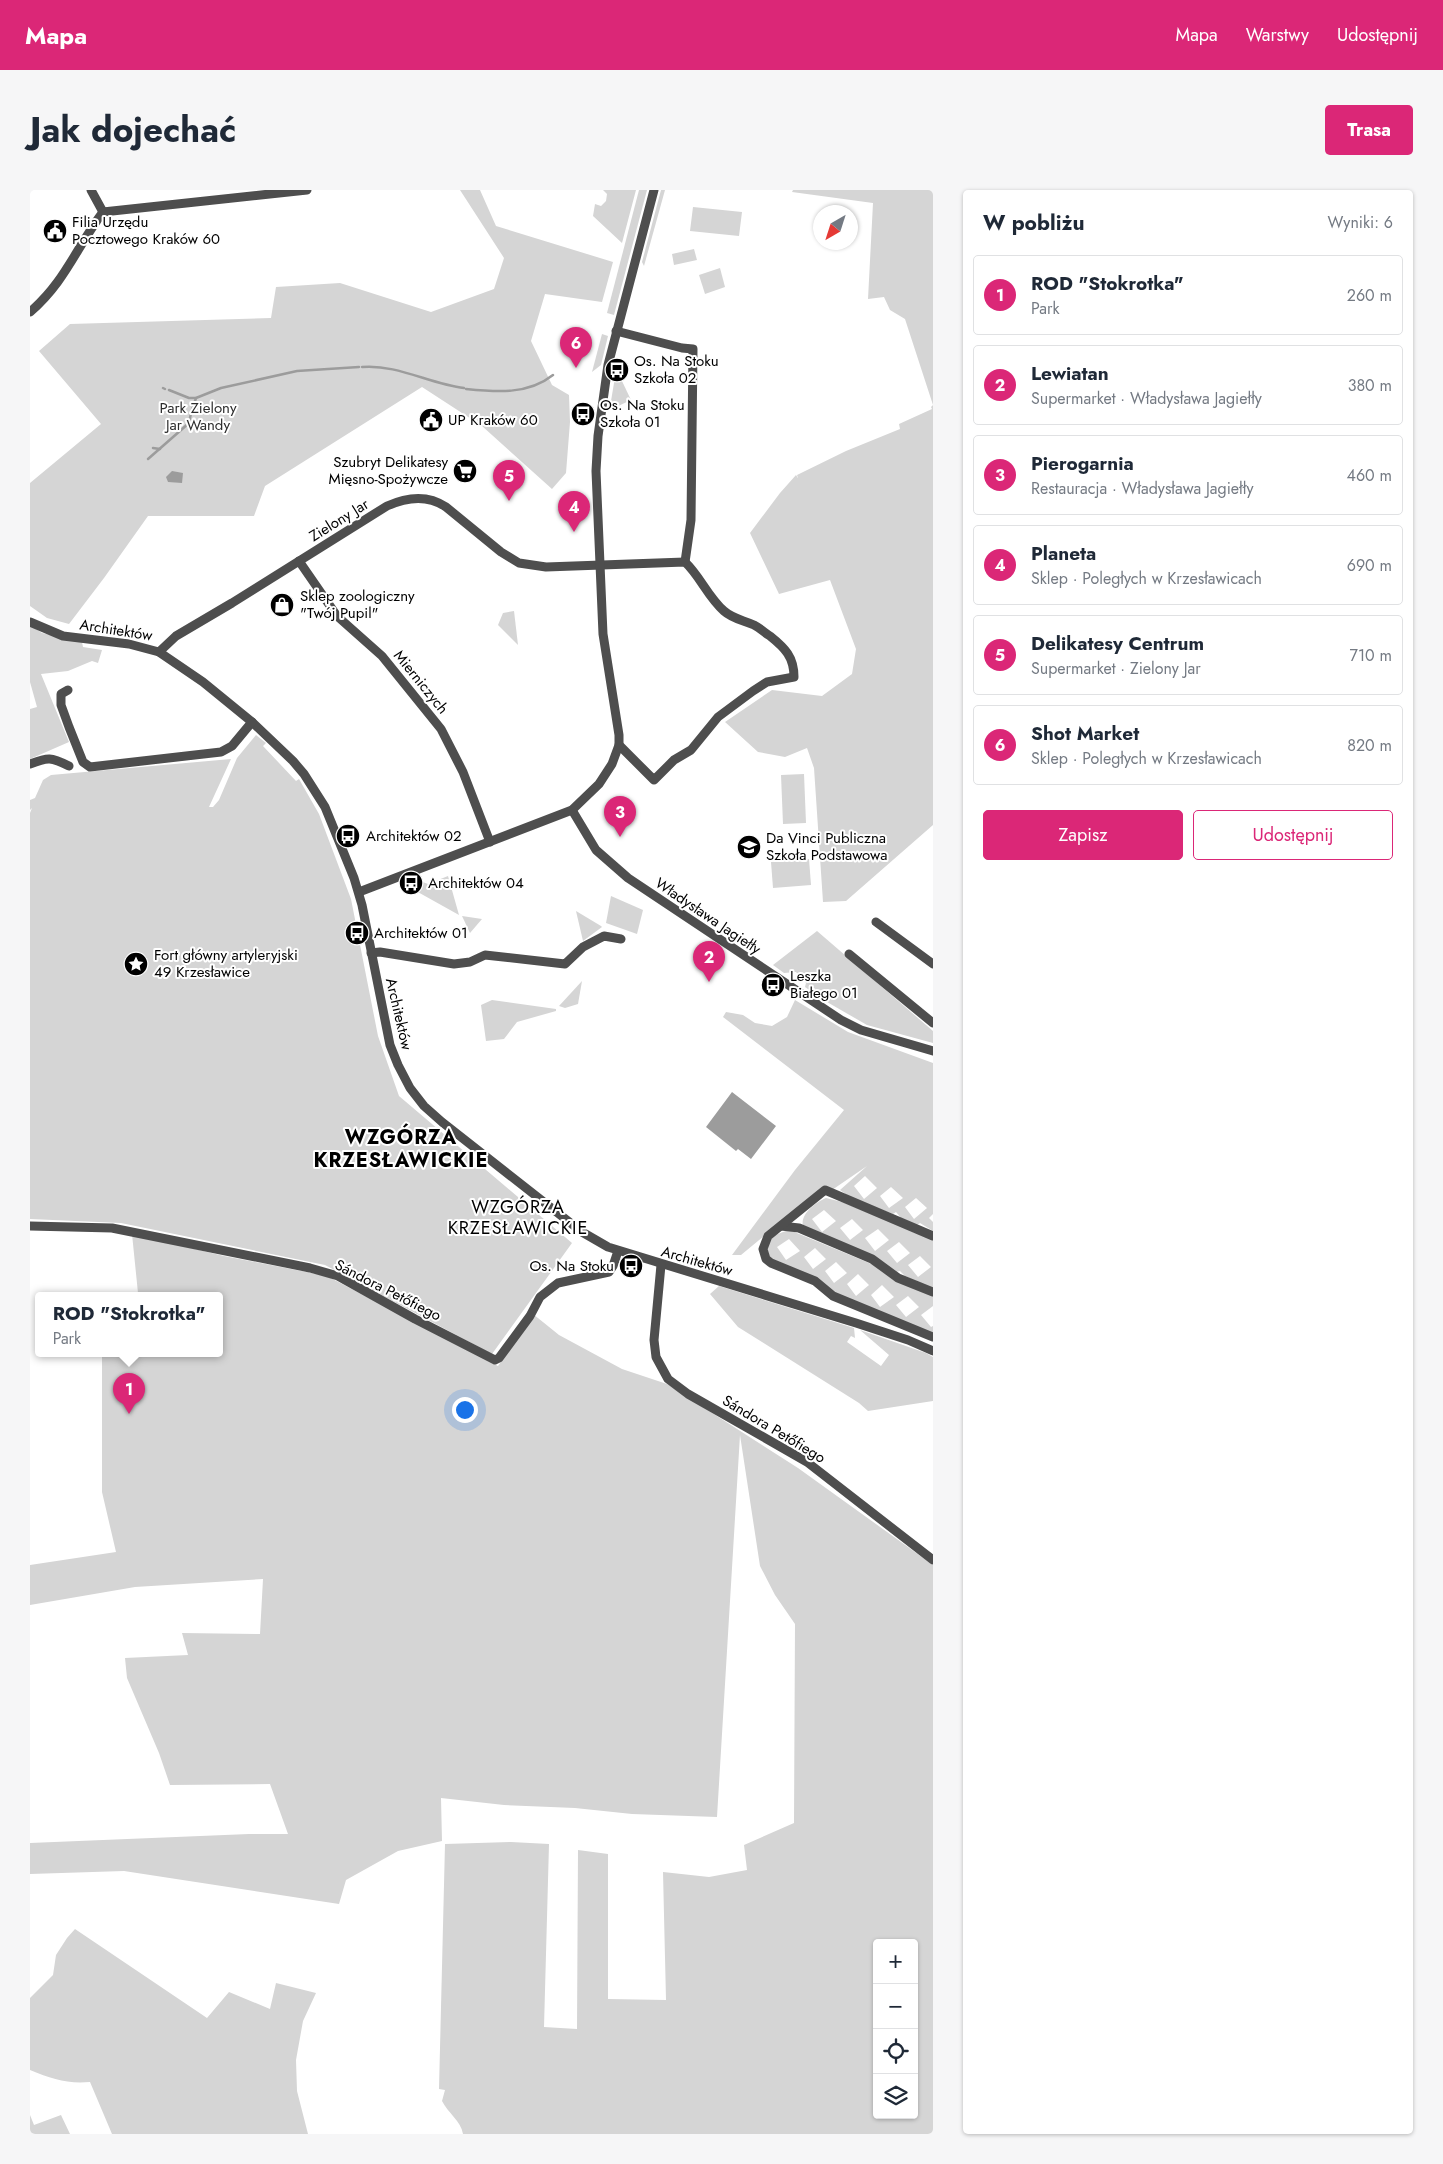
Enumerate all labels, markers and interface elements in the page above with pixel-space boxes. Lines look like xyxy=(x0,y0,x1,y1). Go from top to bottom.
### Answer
text: Mapa xyxy=(25,18,87,53)
text: Mapa xyxy=(1176,22,1218,48)
text: Warstwy xyxy=(1246,22,1309,48)
text: Udostępnij xyxy=(1337,22,1418,48)
text: Jak dojechać xyxy=(30,105,236,155)
button: Trasa xyxy=(1325,105,1413,155)
north arrow xyxy=(813,205,858,250)
text: W pobliżu xyxy=(983,208,1084,238)
place label: Filia Urzędu Pocztowego Kraków 60 xyxy=(72,211,220,250)
text: Wyniki: 6 xyxy=(1328,211,1393,234)
public building icon: Filia Urzędu Pocztowego Kraków 60 xyxy=(42,218,68,244)
text: ROD "Stokrotka" xyxy=(1031,270,1184,297)
text: 1 xyxy=(996,284,1004,307)
text: 260 m xyxy=(1347,284,1392,307)
text: Park xyxy=(1031,297,1060,320)
pin: 6 xyxy=(560,327,592,368)
place label: Os. Na Stoku Szkoła 02 xyxy=(634,350,719,389)
bus stop icon: Os. Na Stoku Szkoła 02 xyxy=(604,357,630,383)
text: Lewiatan xyxy=(1031,360,1109,387)
text: 2 xyxy=(995,374,1005,397)
text: 380 m xyxy=(1348,374,1392,397)
text: Supermarket · Władysława Jagiełły xyxy=(1031,387,1262,410)
place label: Os. Na Stoku Szkoła 01 xyxy=(600,394,685,433)
park label: Park Zielony Jar Wandy xyxy=(159,397,237,436)
bus stop icon: Os. Na Stoku Szkoła 01 xyxy=(570,401,596,427)
public building icon: UP Kraków 60 xyxy=(418,407,444,433)
place label: UP Kraków 60 xyxy=(448,409,538,431)
text: Pierogarnia xyxy=(1031,450,1134,477)
place label: Szubryt Delikatesy Mięsno-Spożywcze xyxy=(329,451,448,490)
supermarket icon: Szubryt Delikatesy Mięsno-Spożywcze xyxy=(452,458,478,484)
pin: 5 xyxy=(493,460,525,501)
text: 3 xyxy=(995,464,1005,487)
text: 460 m xyxy=(1347,464,1392,487)
text: Restauracja · Władysława Jagiełły xyxy=(1031,477,1253,500)
pin: 4 xyxy=(558,491,590,532)
street label: Zielony Jar xyxy=(305,493,374,547)
text: Planeta xyxy=(1031,540,1096,567)
text: 4 xyxy=(994,554,1006,577)
text: 690 m xyxy=(1347,554,1392,577)
text: Sklep · Poległych w Krzesławicach xyxy=(1031,567,1262,590)
place label: Sklep zoologiczny "Twój Pupil" xyxy=(300,585,415,624)
shop icon: Sklep zoologiczny "Twój Pupil" xyxy=(269,592,295,618)
street label: Architektów xyxy=(78,613,155,647)
text: Delikatesy Centrum xyxy=(1031,630,1204,657)
text: 5 xyxy=(995,644,1005,667)
text: 710 m xyxy=(1350,644,1392,667)
street label: Mierniczych xyxy=(388,645,454,719)
text: Supermarket · Zielony Jar xyxy=(1031,657,1201,680)
text: Shot Market xyxy=(1031,720,1139,747)
text: 6 xyxy=(995,734,1005,757)
text: 820 m xyxy=(1347,734,1392,757)
text: Sklep · Poległych w Krzesławicach xyxy=(1031,747,1262,770)
pin: 3 xyxy=(604,796,636,837)
button: Zapisz xyxy=(983,810,1183,860)
button: Udostępnij xyxy=(1193,810,1393,860)
bus stop icon: Architektów 02 xyxy=(335,823,361,849)
place label: Architektów 02 xyxy=(366,825,462,847)
place label: Da Vinci Publiczna Szkoła Podstawowa xyxy=(766,827,888,866)
school or university icon: Da Vinci Publiczna Szkoła Podstawowa xyxy=(736,834,762,860)
bus stop icon: Architektów 04 xyxy=(398,870,424,896)
place label: Architektów 04 xyxy=(428,872,524,894)
street label: Władysława Jagiełły xyxy=(651,872,766,960)
bus stop icon: Architektów 01 xyxy=(344,920,370,946)
place label: Architektów 01 xyxy=(374,922,468,944)
pin: 2 xyxy=(693,941,725,982)
place label: Fort główny artyleryjski 49 Krzesławice xyxy=(154,944,298,983)
place icon: Fort główny artyleryjski 49 Krzesławice xyxy=(123,951,149,977)
place label: Leszka Białego 01 xyxy=(790,965,858,1004)
bus stop icon: Leszka Białego 01 xyxy=(760,972,786,998)
street label: Architektów xyxy=(380,976,418,1053)
district label: WZGÓRZA KRZESŁAWICKIE xyxy=(313,1123,489,1175)
district label: WZGÓRZA KRZESŁAWICKIE xyxy=(448,1194,588,1241)
street label: Architektów xyxy=(659,1240,736,1282)
bus stop icon: Os. Na Stoku xyxy=(618,1253,644,1279)
street label: Sándora Petőfiego xyxy=(331,1254,445,1326)
place label: Os. Na Stoku xyxy=(529,1255,614,1277)
popup xyxy=(35,1292,223,1357)
text: ROD "Stokrotka" xyxy=(53,1300,205,1327)
text: Park xyxy=(53,1327,81,1350)
pin: 1 xyxy=(113,1373,145,1414)
street label: Sándora Petőfiego xyxy=(718,1389,830,1469)
your location xyxy=(452,1397,478,1423)
map controls xyxy=(873,1939,918,2119)
button: + xyxy=(873,1939,918,1984)
button: − xyxy=(873,1984,918,2029)
button: locate xyxy=(873,2029,918,2074)
button: layers xyxy=(873,2074,918,2119)

